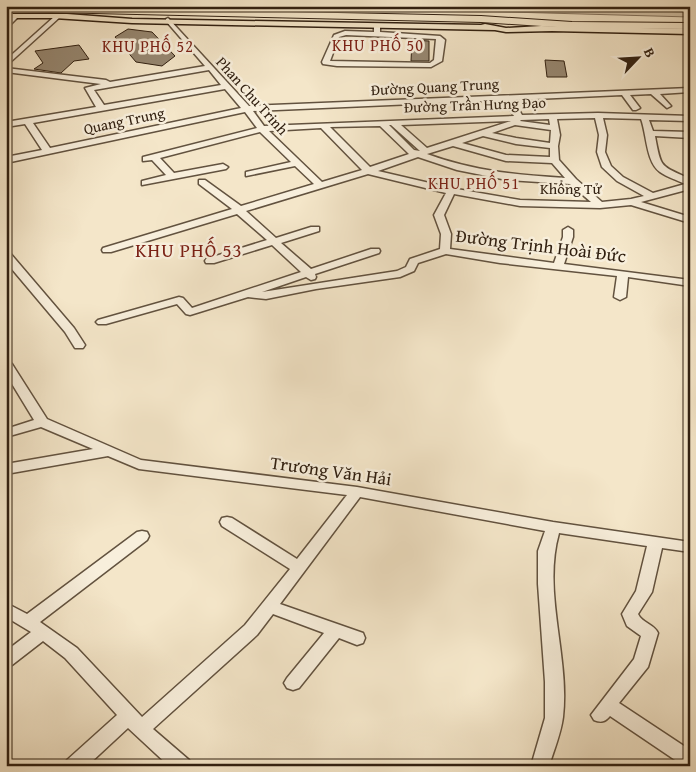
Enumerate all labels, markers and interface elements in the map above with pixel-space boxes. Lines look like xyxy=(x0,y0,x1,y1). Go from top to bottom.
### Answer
district label: KHU PHỐ 50 xyxy=(332,32,424,57)
north arrow xyxy=(614,32,664,82)
district label: KHU PHỐ 52 xyxy=(102,33,194,58)
text: B xyxy=(639,44,661,61)
street label: Phan Chu Trinh xyxy=(211,52,294,140)
street label: Đường Quang Trung xyxy=(370,73,500,100)
street label: Đường Trần Hưng Đạo xyxy=(404,92,547,117)
street label: Quang Trung xyxy=(82,102,167,139)
district label: KHU PHỐ 51 xyxy=(428,170,520,195)
street label: Khổng Tử xyxy=(540,178,603,199)
street label: Đường Trịnh Hoài Đức xyxy=(455,222,628,269)
district label: KHU PHỐ 53 xyxy=(135,236,243,264)
street label: Trương Văn Hải xyxy=(269,449,393,492)

